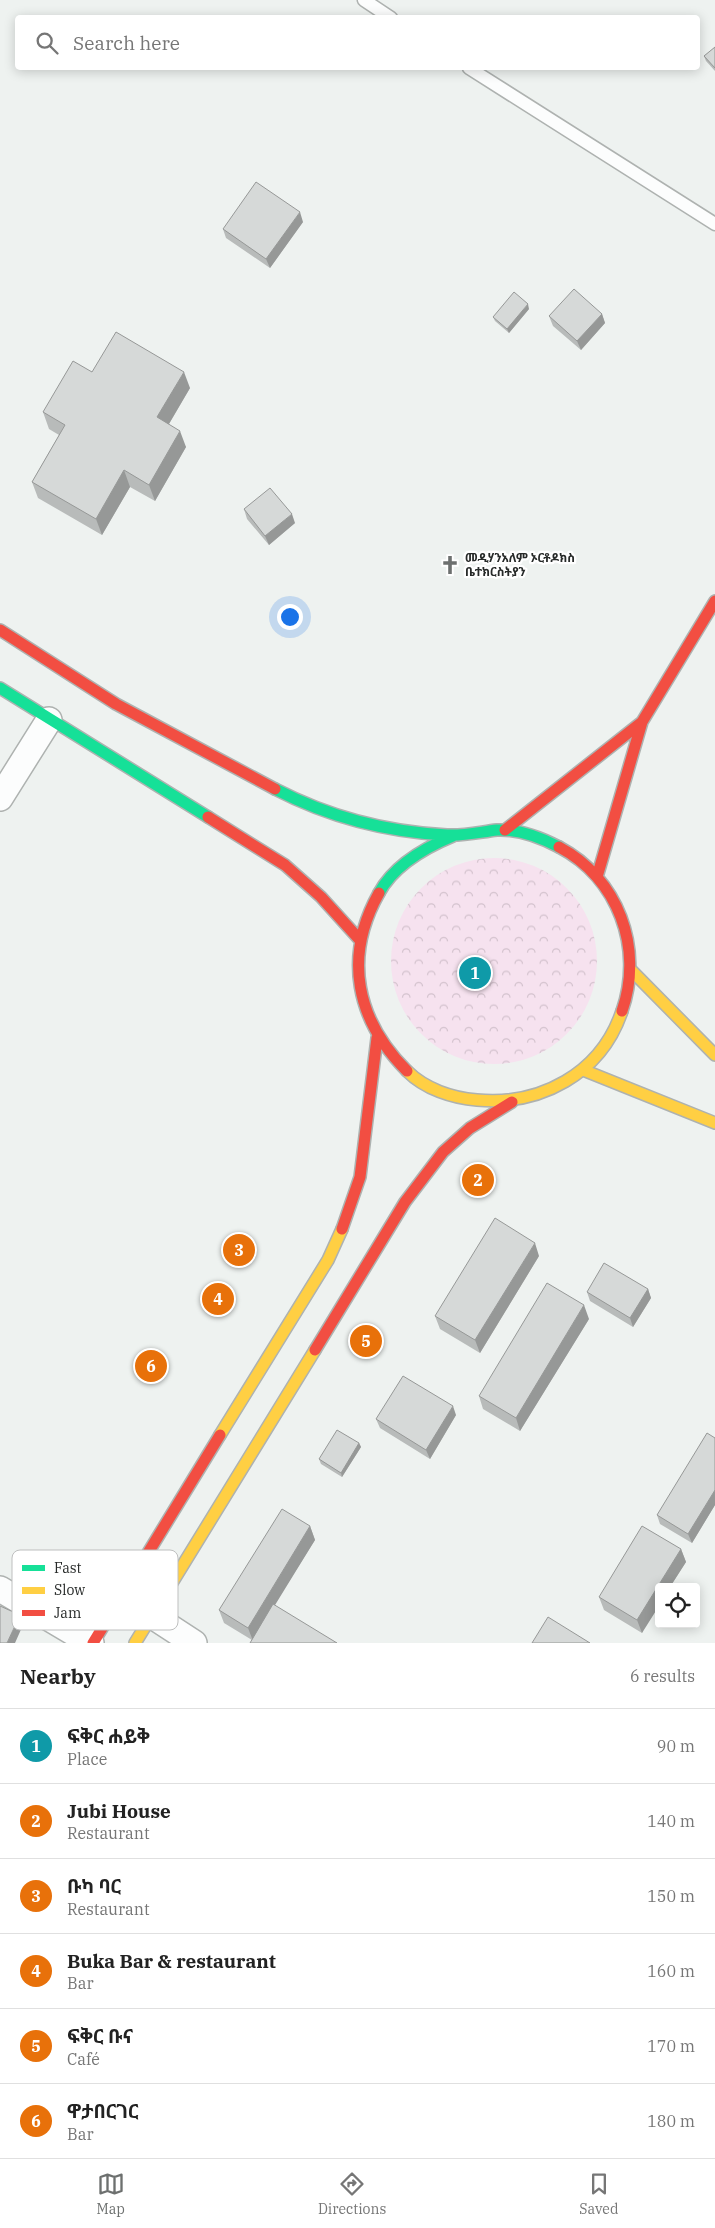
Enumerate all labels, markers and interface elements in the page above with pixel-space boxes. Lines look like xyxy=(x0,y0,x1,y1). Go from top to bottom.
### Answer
search box xyxy=(15,15,700,70)
icon: search xyxy=(33,29,61,57)
text: Search here xyxy=(73,31,180,55)
place label: መዲሃንአለም ኦርቶዶክስ ቤተክርስትያን xyxy=(465,550,575,579)
church icon: መዲሃንአለም ኦርቶዶክስ ቤተክርስትያን xyxy=(439,554,461,576)
your location xyxy=(277,604,303,630)
pin: 1 xyxy=(459,954,491,992)
pin: 2 xyxy=(462,1161,494,1199)
pin: 3 xyxy=(223,1231,255,1269)
pin: 4 xyxy=(202,1280,234,1318)
pin: 5 xyxy=(350,1322,382,1360)
pin: 6 xyxy=(135,1347,167,1385)
legend xyxy=(12,1550,178,1630)
text: Fast xyxy=(54,1559,82,1577)
text: Slow xyxy=(54,1581,85,1599)
map controls xyxy=(655,1583,700,1628)
button: locate xyxy=(655,1583,700,1628)
text: Jam xyxy=(54,1604,81,1622)
text: Nearby xyxy=(20,1662,96,1690)
text: 6 results xyxy=(630,1666,695,1686)
text: ፍቅር ሐይቅ xyxy=(67,1724,150,1748)
text: 1 xyxy=(31,1736,41,1756)
text: 90 m xyxy=(657,1736,695,1756)
text: Place xyxy=(67,1749,107,1769)
text: Jubi House xyxy=(67,1799,171,1823)
text: 2 xyxy=(31,1811,41,1831)
text: 140 m xyxy=(647,1811,695,1831)
text: Restaurant xyxy=(67,1823,150,1843)
text: ቡካ ባር xyxy=(67,1874,121,1898)
text: 3 xyxy=(31,1886,41,1906)
text: 150 m xyxy=(647,1886,695,1906)
text: Restaurant xyxy=(67,1899,150,1919)
text: Buka Bar & restaurant xyxy=(67,1949,276,1973)
text: 4 xyxy=(31,1961,41,1981)
text: 160 m xyxy=(647,1961,695,1981)
text: Bar xyxy=(67,1973,94,1993)
text: ፍቅር ቡና xyxy=(67,2024,133,2048)
text: 5 xyxy=(31,2036,41,2056)
text: 170 m xyxy=(647,2036,695,2056)
text: Café xyxy=(67,2049,100,2069)
text: ዋታበርገር xyxy=(67,2099,139,2123)
text: 6 xyxy=(31,2111,41,2131)
text: 180 m xyxy=(647,2111,695,2131)
text: Bar xyxy=(67,2124,94,2144)
tab: Map xyxy=(97,2170,125,2218)
tab: Directions xyxy=(318,2170,386,2218)
tab: Saved xyxy=(579,2170,618,2218)

